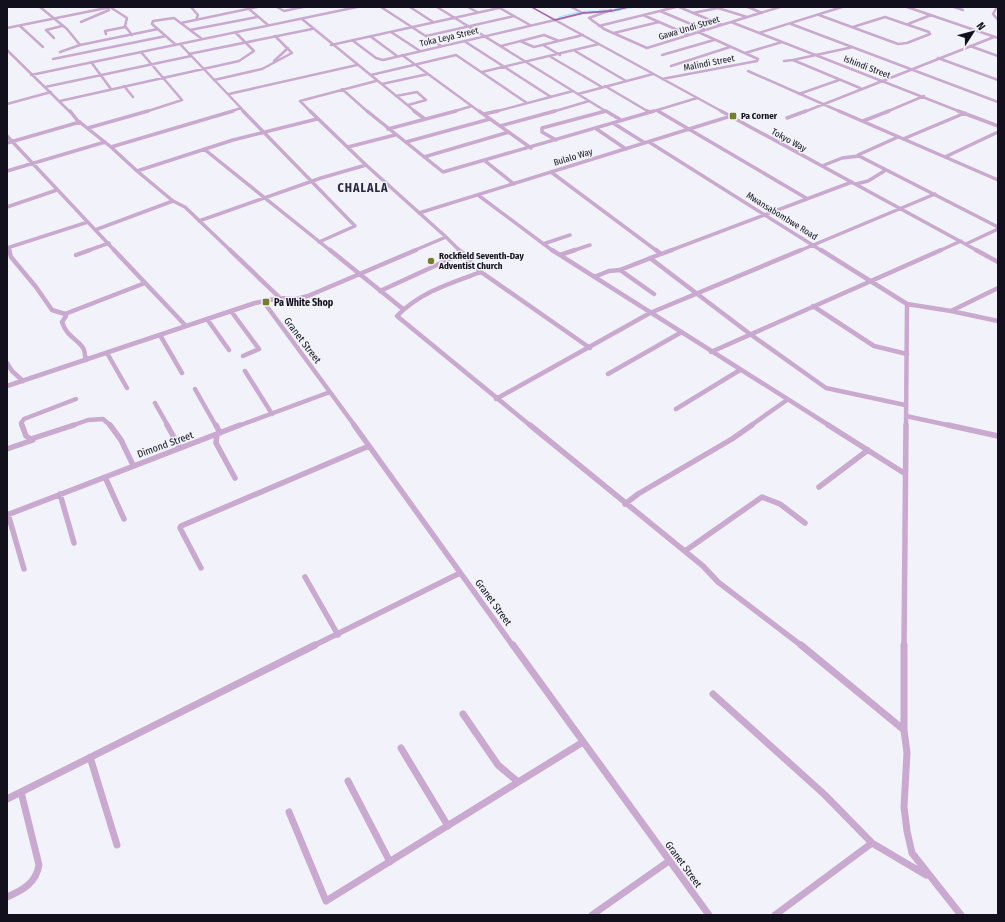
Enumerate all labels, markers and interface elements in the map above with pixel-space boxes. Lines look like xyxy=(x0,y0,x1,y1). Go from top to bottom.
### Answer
north arrow xyxy=(953,12,993,52)
street label: Gawa Undi Street xyxy=(657,14,721,42)
text: N xyxy=(973,20,988,33)
street label: Toka Leya Street xyxy=(419,25,479,49)
street label: Malindi Street xyxy=(683,53,735,73)
street label: Ishindi Street xyxy=(842,53,892,81)
marker: Pa Corner xyxy=(728,111,738,121)
place label: Pa Corner xyxy=(741,111,778,121)
street label: Tokyo Way xyxy=(770,126,808,154)
street label: Bulalo Way xyxy=(552,146,594,168)
district label: CHALALA xyxy=(337,181,389,195)
street label: Mwansabombwe Road xyxy=(745,190,820,242)
place label: Rockfield Seventh-Day Adventist Church xyxy=(438,251,524,271)
marker: Rockfield Seventh-Day Adventist Church xyxy=(426,256,436,266)
marker: Pa White Shop xyxy=(261,297,271,307)
place label: Pa White Shop xyxy=(274,297,334,309)
street label: Granet Street xyxy=(281,315,324,366)
street label: Dimond Street xyxy=(136,429,196,461)
street label: Granet Street xyxy=(472,577,514,629)
street label: Granet Street xyxy=(662,839,704,891)

